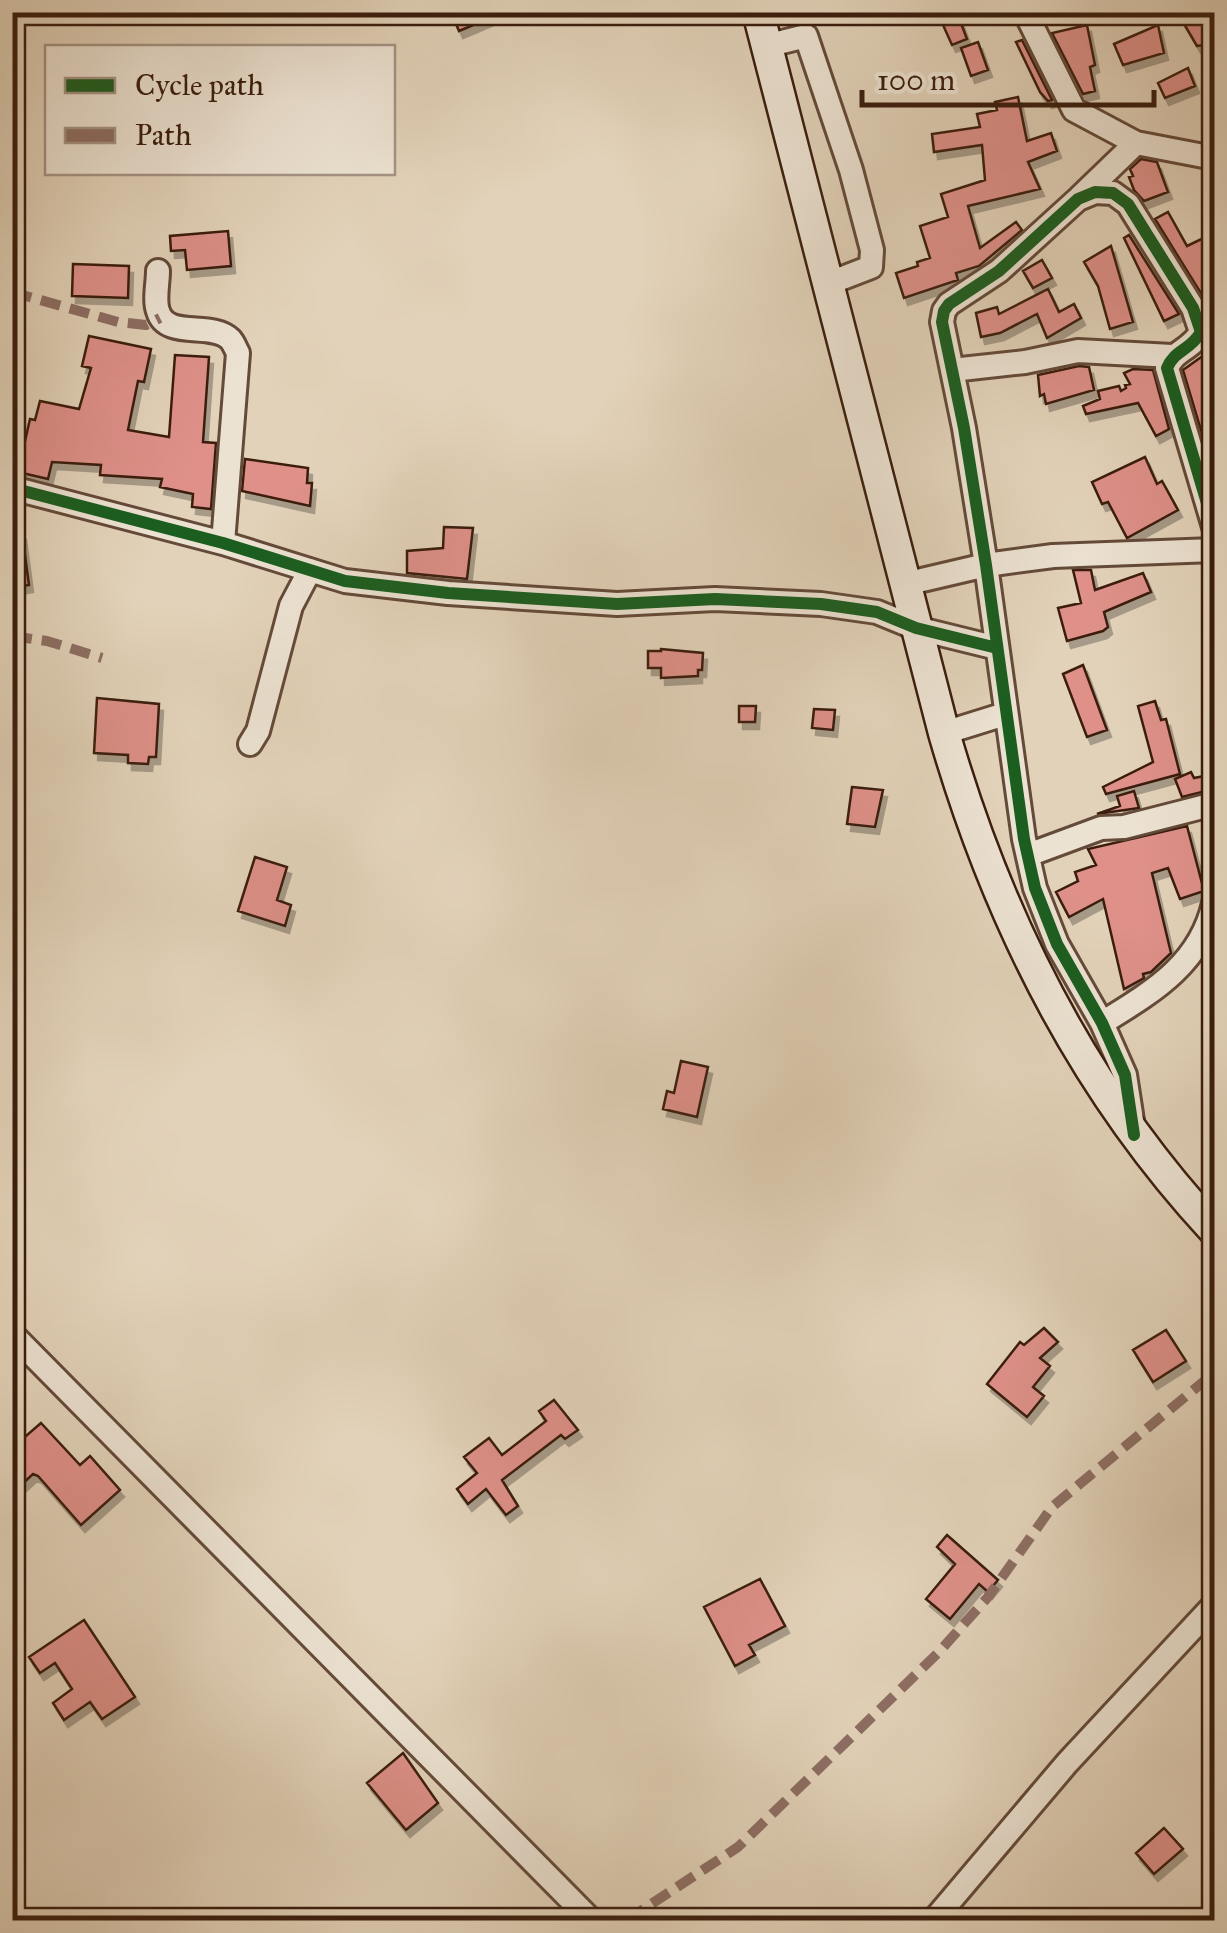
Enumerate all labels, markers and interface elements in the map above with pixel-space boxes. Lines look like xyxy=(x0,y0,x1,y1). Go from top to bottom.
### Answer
legend xyxy=(45,45,395,175)
scale bar xyxy=(862,45,1154,107)
text: 100 m xyxy=(877,62,955,98)
text: Cycle path xyxy=(135,67,264,103)
text: Path xyxy=(135,117,192,153)

